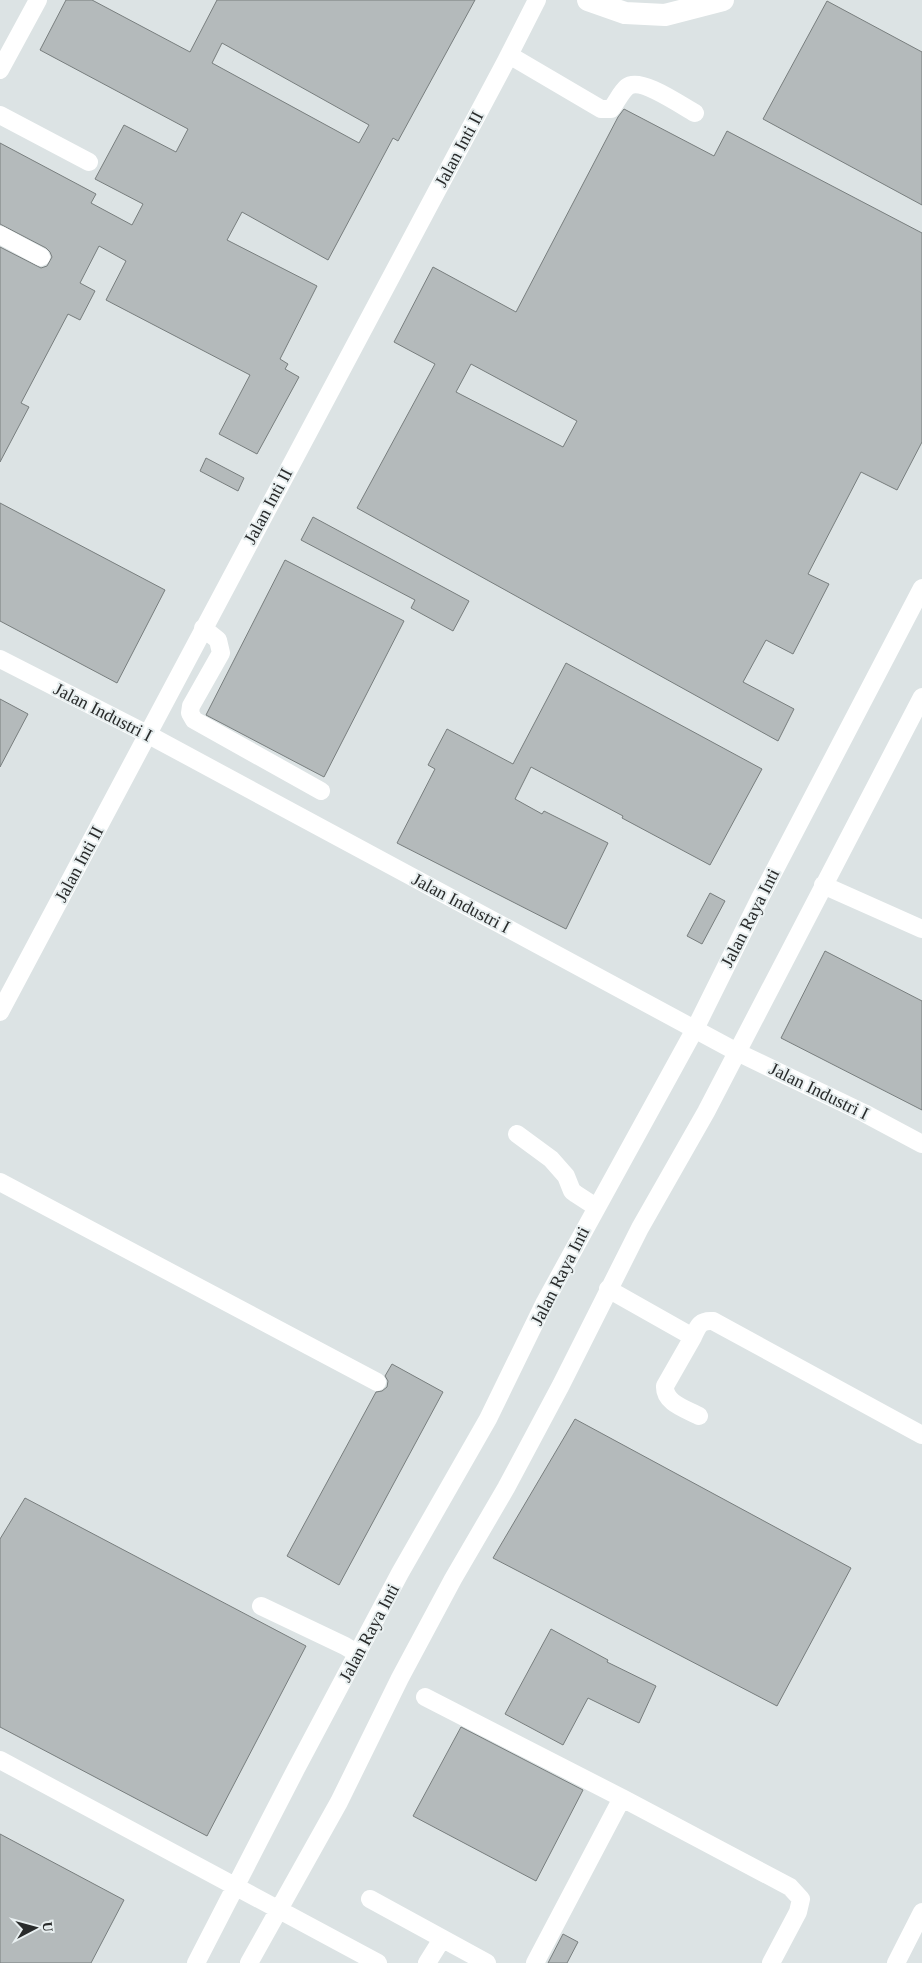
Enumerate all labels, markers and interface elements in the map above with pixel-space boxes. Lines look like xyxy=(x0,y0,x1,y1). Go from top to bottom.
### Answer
street label: Jalan Inti II xyxy=(431,108,487,190)
street label: Jalan Inti II xyxy=(240,465,296,547)
street label: Jalan Industri I xyxy=(50,679,156,745)
street label: Jalan Inti II xyxy=(51,823,107,905)
street label: Jalan Raya Inti xyxy=(717,865,783,971)
street label: Jalan Industri I xyxy=(409,869,513,937)
street label: Jalan Industri I xyxy=(766,1058,872,1124)
street label: Jalan Raya Inti xyxy=(527,1223,593,1329)
street label: Jalan Raya Inti xyxy=(335,1581,403,1685)
north arrow xyxy=(10,1903,60,1953)
text: U xyxy=(39,1921,55,1933)

